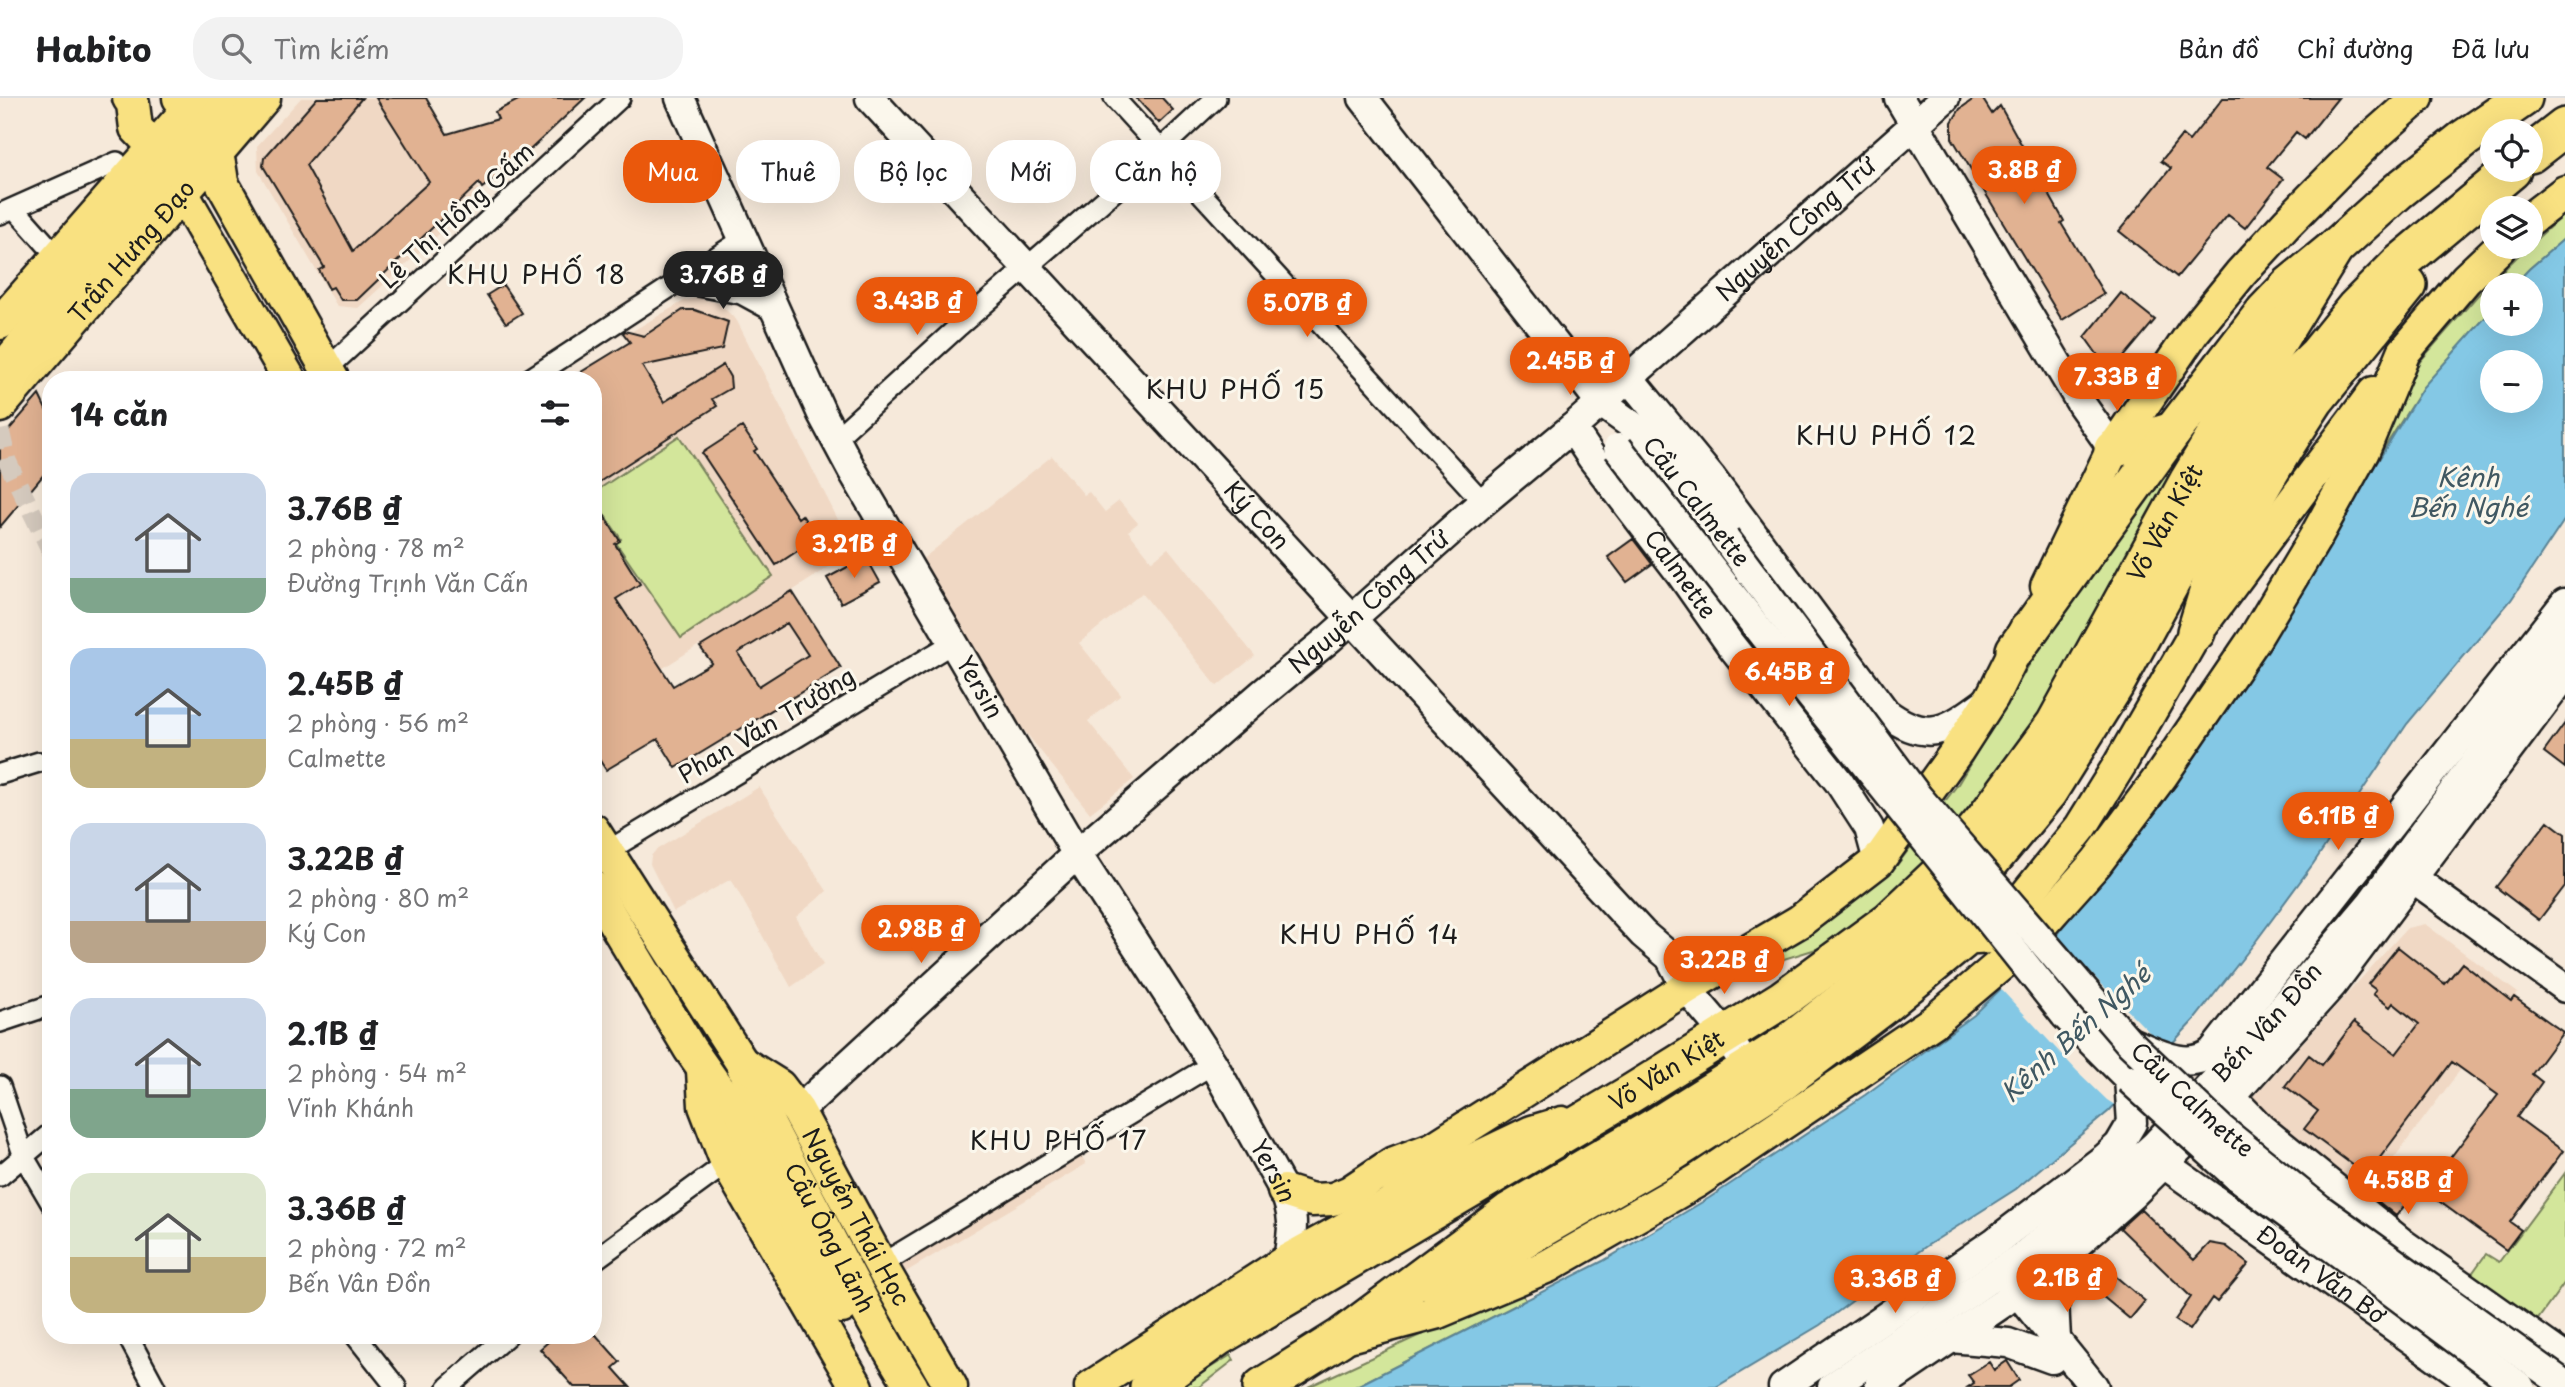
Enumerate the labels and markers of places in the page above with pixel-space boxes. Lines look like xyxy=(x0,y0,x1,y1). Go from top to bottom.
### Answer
pin: 3.8B ₫ xyxy=(1967,146,2081,206)
pin: 3.76B ₫ xyxy=(658,252,788,311)
pin: 3.43B ₫ xyxy=(852,278,982,337)
pin: 5.07B ₫ xyxy=(1242,280,1372,339)
pin: 2.45B ₫ xyxy=(1505,338,1635,397)
pin: 7.33B ₫ xyxy=(2052,354,2182,413)
pin: 3.21B ₫ xyxy=(789,520,919,580)
pin: 6.45B ₫ xyxy=(1724,648,1854,708)
pin: 6.11B ₫ xyxy=(2273,792,2403,852)
pin: 2.98B ₫ xyxy=(856,906,986,965)
pin: 3.22B ₫ xyxy=(1659,936,1789,996)
pin: 4.58B ₫ xyxy=(2343,1156,2473,1216)
pin: 2.1B ₫ xyxy=(2010,1254,2124,1314)
pin: 3.36B ₫ xyxy=(1830,1256,1960,1315)

